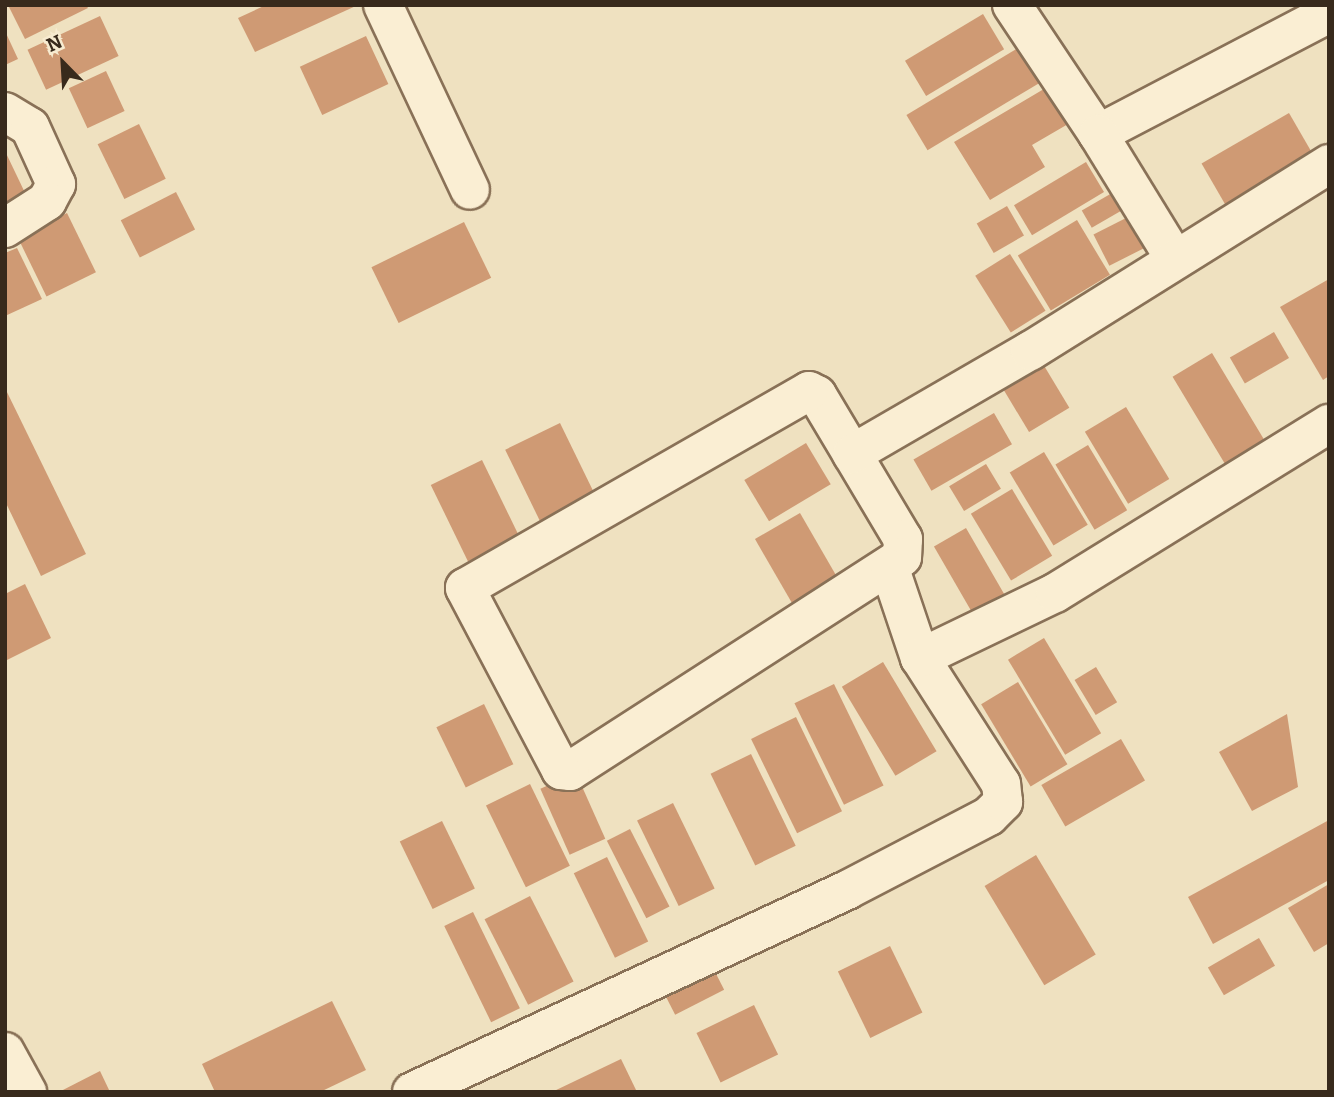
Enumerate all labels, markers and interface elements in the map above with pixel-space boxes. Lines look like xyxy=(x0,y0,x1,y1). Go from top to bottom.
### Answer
north arrow xyxy=(28,28,98,98)
text: N xyxy=(43,30,66,57)

